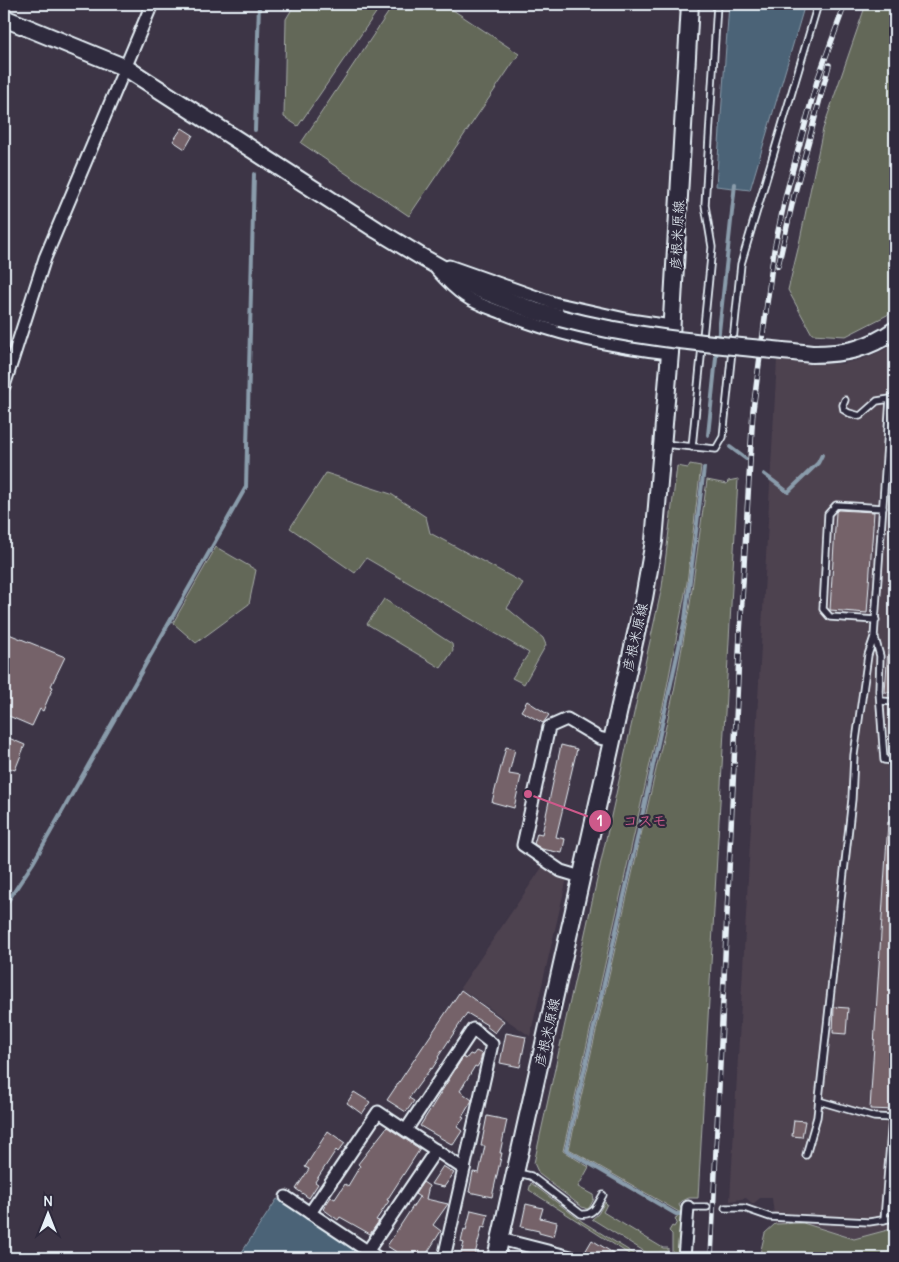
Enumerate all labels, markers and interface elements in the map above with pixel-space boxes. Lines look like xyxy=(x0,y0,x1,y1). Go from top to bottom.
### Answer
street label: 彦根米原線 xyxy=(666,200,688,270)
street label: 彦根米原線 xyxy=(618,601,652,673)
callout: コスモ xyxy=(588,806,678,836)
text: 1 xyxy=(597,811,603,830)
text: コスモ xyxy=(623,811,667,830)
street label: 彦根米原線 xyxy=(530,996,564,1068)
north arrow xyxy=(22,1190,72,1240)
text: N xyxy=(43,1192,53,1210)

